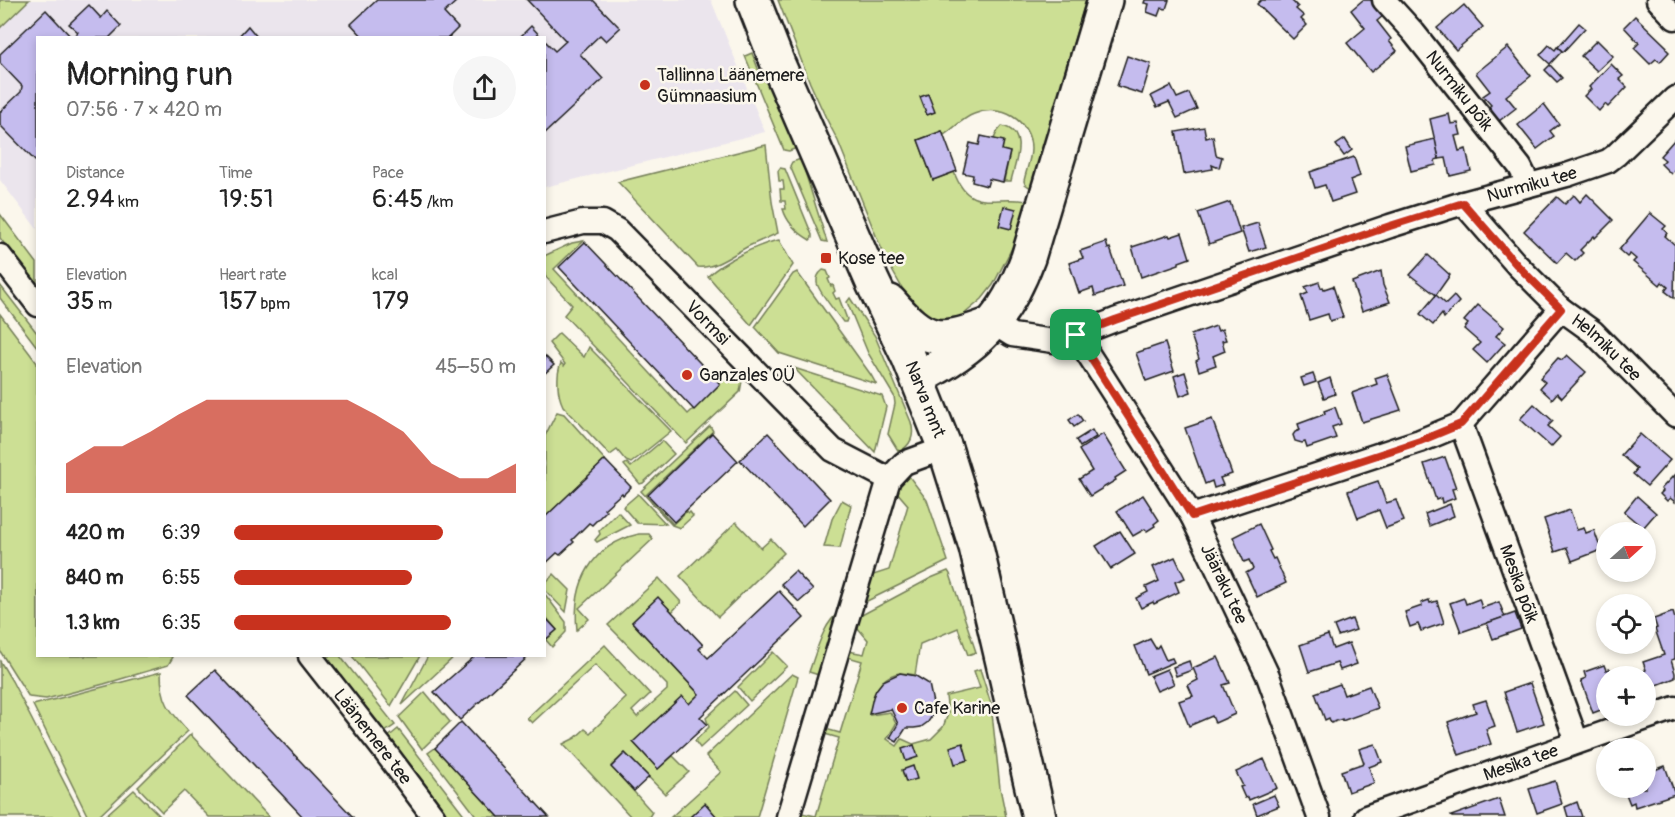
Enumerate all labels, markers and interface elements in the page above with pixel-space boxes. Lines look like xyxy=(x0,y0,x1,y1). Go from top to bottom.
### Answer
street label: Nurmiku põik xyxy=(1421,46,1499,136)
text: Morning run xyxy=(66,54,233,95)
button: share xyxy=(453,56,516,119)
place label: Tallinna Läänemere Gümnaasium xyxy=(657,64,805,108)
marker: Tallinna Läänemere Gümnaasium xyxy=(638,78,652,92)
text: 07:56 · 7 × 420 m xyxy=(66,97,222,122)
street label: Nurmiku tee xyxy=(1484,161,1580,208)
text: Distance xyxy=(66,163,125,183)
text: Time xyxy=(219,163,252,183)
text: Pace xyxy=(372,163,404,183)
text: 2.94 xyxy=(66,183,115,215)
text: 19:51 xyxy=(219,183,274,215)
text: 6:45 xyxy=(372,183,423,215)
text: km xyxy=(115,192,139,212)
text: /km xyxy=(423,192,453,212)
place label: Kose tee xyxy=(838,247,904,270)
marker: Kose tee xyxy=(819,251,833,265)
text: Elevation xyxy=(66,265,127,285)
text: Heart rate xyxy=(219,265,286,285)
text: kcal xyxy=(372,265,398,285)
text: 35 xyxy=(66,285,95,317)
text: 157 xyxy=(219,285,257,317)
text: 179 xyxy=(372,285,409,317)
text: m xyxy=(95,294,112,314)
text: bpm xyxy=(257,294,290,314)
street label: Vormsi xyxy=(681,295,735,350)
pin xyxy=(1050,309,1101,360)
street label: Helmiku tee xyxy=(1567,309,1647,386)
icon: arrive xyxy=(1059,318,1092,351)
text: Elevation xyxy=(66,354,142,379)
text: 45–50 m xyxy=(435,354,516,379)
street label: Narva mnt xyxy=(900,357,951,442)
place label: Ganzales OÜ xyxy=(699,364,795,387)
marker: Ganzales OÜ xyxy=(680,368,694,382)
text: 420 m xyxy=(66,520,125,545)
text: 6:39 xyxy=(162,520,200,545)
north arrow xyxy=(1596,522,1656,582)
map controls xyxy=(1596,522,1656,798)
street label: Jääraku tee xyxy=(1195,540,1253,628)
street label: Mesika põik xyxy=(1494,541,1544,627)
text: 840 m xyxy=(66,565,123,590)
text: 6:55 xyxy=(162,565,201,590)
button: locate xyxy=(1596,594,1656,654)
text: 1.3 km xyxy=(66,610,120,635)
text: 6:35 xyxy=(162,610,201,635)
button: + xyxy=(1596,666,1656,726)
street label: Läänemere tee xyxy=(328,684,417,789)
place label: Cafe Karine xyxy=(914,697,1000,720)
marker: Cafe Karine xyxy=(895,701,909,715)
button: − xyxy=(1596,738,1656,798)
street label: Mesika tee xyxy=(1480,739,1561,786)

